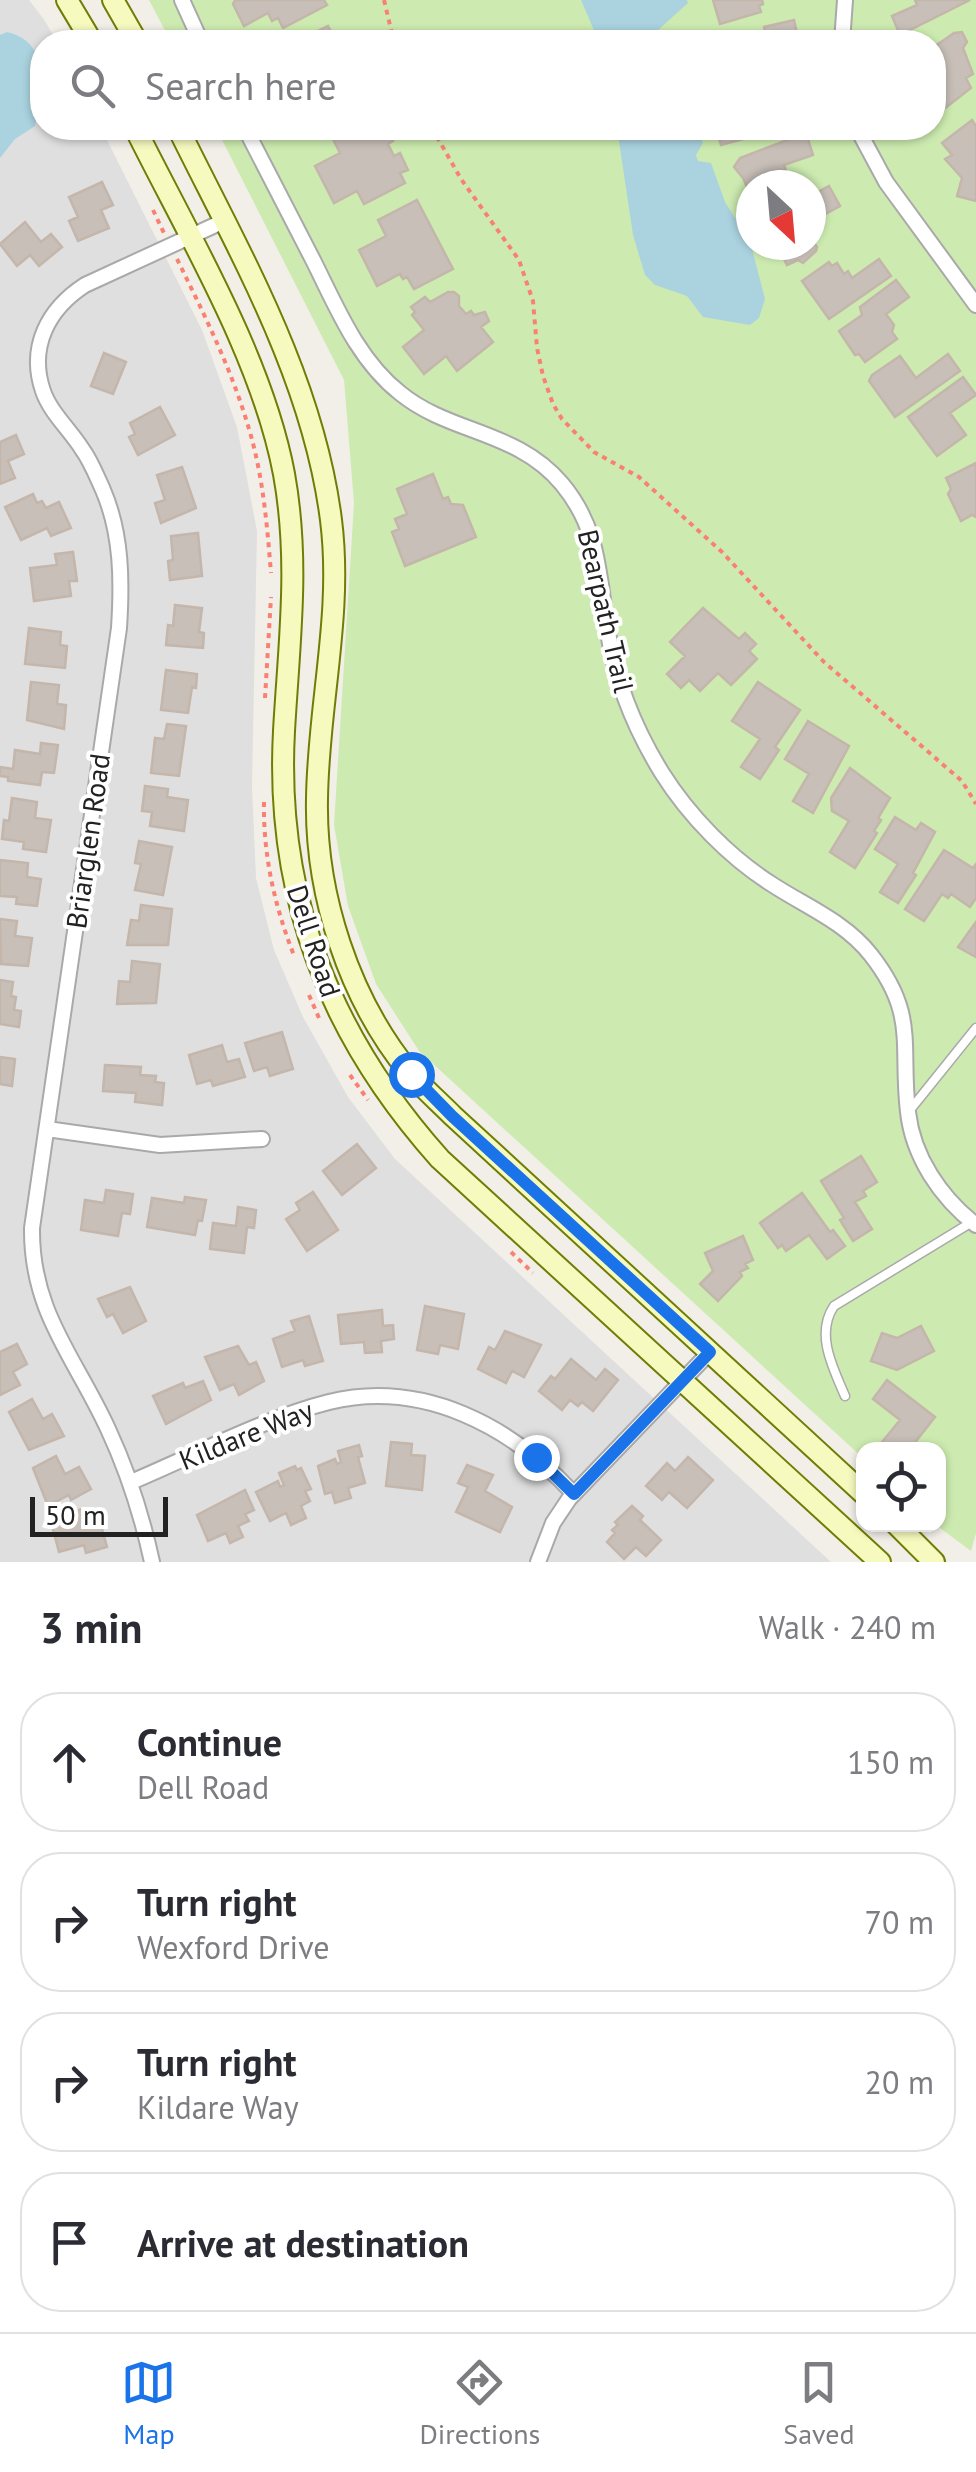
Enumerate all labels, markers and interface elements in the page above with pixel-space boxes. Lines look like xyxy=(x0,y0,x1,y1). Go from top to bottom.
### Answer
search box xyxy=(30,30,946,140)
icon: search xyxy=(65,58,120,113)
text: Search here xyxy=(145,61,337,110)
north arrow xyxy=(736,170,826,260)
street label: Bearpath Trail xyxy=(570,526,643,696)
street label: Briarglen Road xyxy=(57,751,118,931)
street label: Dell Road xyxy=(279,880,350,1002)
route start xyxy=(389,1052,435,1098)
street label: Kildare Way xyxy=(173,1391,318,1478)
route end xyxy=(514,1435,560,1481)
map controls xyxy=(856,1442,946,1532)
button: locate xyxy=(856,1442,946,1532)
scale bar xyxy=(30,1492,168,1536)
text: 50 m xyxy=(45,1496,106,1533)
text: 3 min xyxy=(40,1600,142,1655)
text: Walk · 240 m xyxy=(759,1606,936,1648)
text: Continue xyxy=(137,1717,282,1766)
icon: ahead xyxy=(42,1735,97,1790)
text: 150 m xyxy=(847,1741,934,1783)
text: Dell Road xyxy=(137,1766,269,1808)
text: Turn right xyxy=(137,1877,297,1926)
icon: right xyxy=(42,1895,97,1950)
text: 70 m xyxy=(865,1901,934,1943)
text: Wexford Drive xyxy=(137,1926,330,1968)
text: Turn right xyxy=(137,2037,297,2086)
icon: right xyxy=(42,2055,97,2110)
text: 20 m xyxy=(865,2061,934,2103)
text: Kildare Way xyxy=(137,2086,299,2128)
icon: arrive xyxy=(42,2215,97,2270)
text: Arrive at destination xyxy=(137,2218,469,2267)
tab: Map xyxy=(121,2355,176,2452)
tab: Directions xyxy=(419,2355,540,2452)
tab: Saved xyxy=(783,2355,855,2452)

